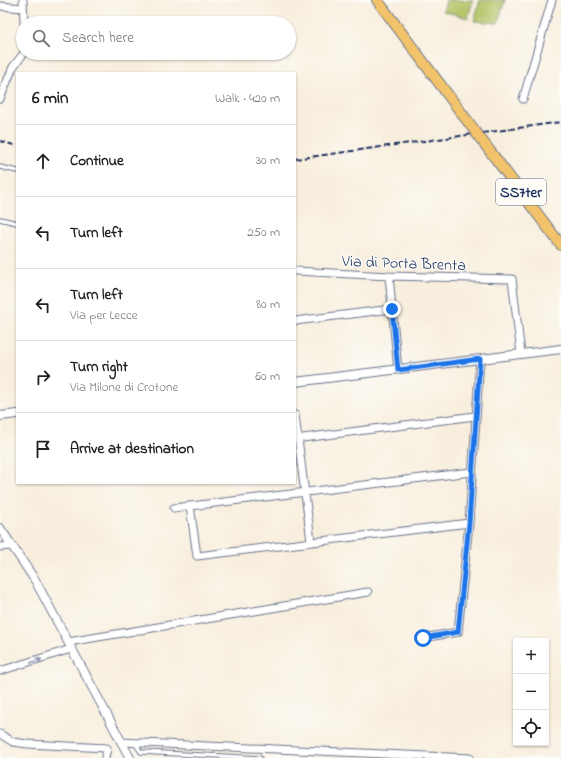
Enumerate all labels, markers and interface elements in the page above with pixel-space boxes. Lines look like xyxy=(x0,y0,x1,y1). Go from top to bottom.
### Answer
search box xyxy=(16,16,296,60)
icon: search xyxy=(30,27,52,49)
text: Search here xyxy=(62,27,134,49)
text: 6 min xyxy=(32,86,68,111)
text: Walk · 420 m xyxy=(215,89,280,108)
icon: ahead xyxy=(32,150,54,172)
text: Continue xyxy=(70,150,124,172)
text: 30 m xyxy=(256,151,280,170)
road number: SS7ter xyxy=(496,179,546,205)
icon: left xyxy=(32,222,54,244)
text: Turn left xyxy=(70,222,123,244)
text: 250 m xyxy=(247,223,280,242)
street label: Via di Porta Brenta xyxy=(340,250,466,278)
text: Turn left xyxy=(70,284,123,306)
icon: left xyxy=(32,294,54,316)
text: 80 m xyxy=(256,295,280,314)
route end xyxy=(383,300,401,318)
text: Via per Lecce xyxy=(70,306,138,325)
text: Turn right xyxy=(70,356,128,378)
icon: right xyxy=(32,366,54,388)
text: 60 m xyxy=(255,367,280,386)
text: Via Milone di Crotone xyxy=(70,378,178,397)
icon: arrive xyxy=(32,438,54,460)
text: Arrive at destination xyxy=(70,438,194,460)
route start xyxy=(414,629,432,647)
map controls xyxy=(513,638,549,746)
button: + xyxy=(513,638,549,674)
one-way arrow xyxy=(29,657,42,664)
button: − xyxy=(513,674,549,710)
button: locate xyxy=(513,710,549,746)

